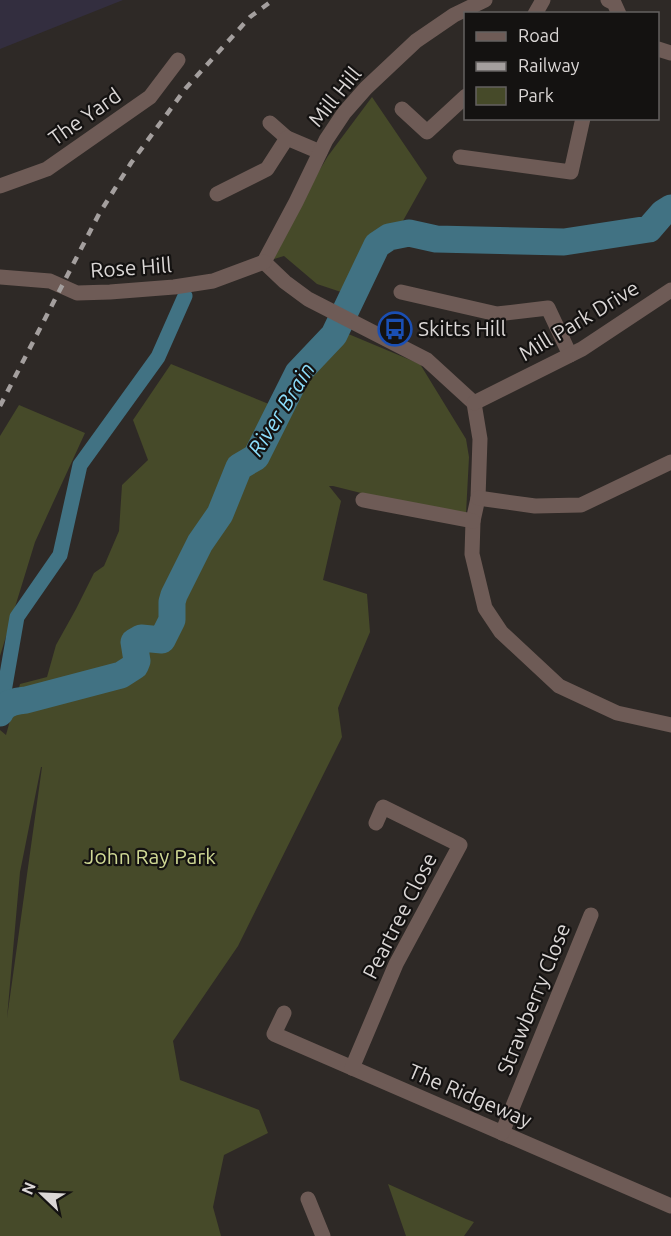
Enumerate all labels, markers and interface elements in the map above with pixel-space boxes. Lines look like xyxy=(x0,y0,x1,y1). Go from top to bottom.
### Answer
legend xyxy=(464,12,659,120)
text: Road xyxy=(518,25,560,45)
text: Railway xyxy=(518,55,580,75)
street label: Mill Hill xyxy=(303,62,366,131)
street label: The Yard xyxy=(44,83,125,150)
text: Park xyxy=(518,85,554,105)
street label: Rose Hill xyxy=(89,252,172,282)
street label: Mill Park Drive xyxy=(514,275,643,365)
bus stop icon: Skitts Hill xyxy=(377,311,413,347)
place label: Skitts Hill xyxy=(418,316,506,340)
water label: River Brain xyxy=(242,357,319,460)
park label: John Ray Park xyxy=(84,844,216,868)
street label: Peartree Close xyxy=(357,849,441,982)
street label: Strawberry Close xyxy=(492,920,574,1078)
street label: The Ridgeway xyxy=(405,1058,536,1132)
north arrow xyxy=(12,1164,72,1224)
text: N xyxy=(18,1179,39,1197)

